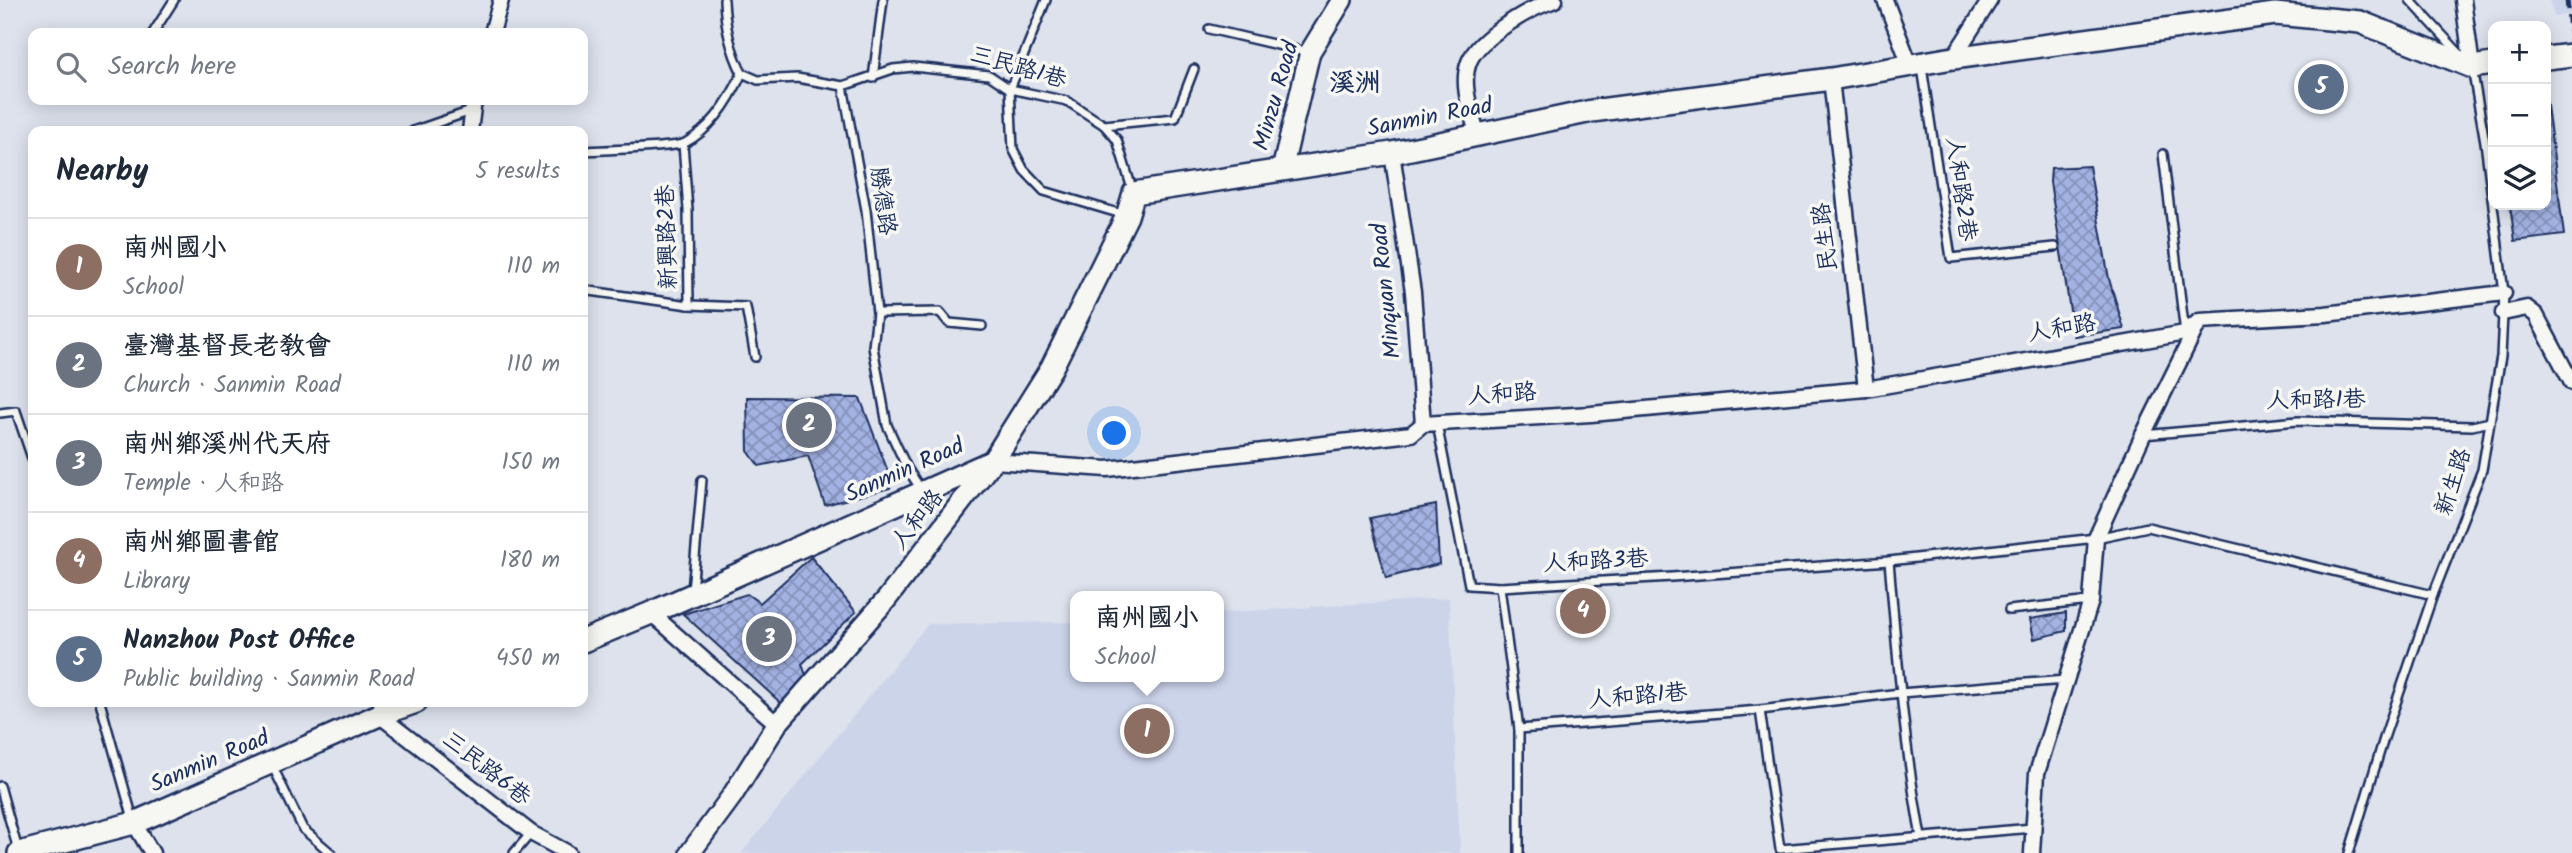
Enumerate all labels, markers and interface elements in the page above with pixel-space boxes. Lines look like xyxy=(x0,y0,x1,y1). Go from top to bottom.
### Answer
map controls xyxy=(2488,21,2551,210)
button: + xyxy=(2488,21,2551,84)
search box xyxy=(28,28,588,105)
street label: 三民路1巷 xyxy=(965,37,1072,99)
street label: Minzu Road xyxy=(1244,37,1310,155)
text: Search here xyxy=(108,46,236,88)
icon: search xyxy=(52,48,90,86)
pin: 5 xyxy=(2298,61,2344,113)
district label: 溪洲 xyxy=(1329,63,1381,105)
button: − xyxy=(2488,84,2551,147)
street label: Sanmin Road xyxy=(1364,88,1496,148)
street label: 人和路2巷 xyxy=(1935,134,1985,245)
button: layers xyxy=(2488,147,2551,210)
text: Nearby xyxy=(56,148,148,196)
text: 5 results xyxy=(475,154,560,190)
street label: 勝德路 xyxy=(859,164,905,238)
street label: 新興路2巷 xyxy=(648,183,688,290)
street label: 民生路 xyxy=(1804,201,1848,273)
street label: Minquan Road xyxy=(1362,221,1412,361)
text: 南州國小 xyxy=(123,228,227,270)
text: 1 xyxy=(76,249,82,285)
text: 110 m xyxy=(507,249,560,285)
text: School xyxy=(123,270,184,306)
street label: 人和路 xyxy=(2025,305,2099,353)
text: 臺灣基督長老教會 xyxy=(123,326,331,368)
text: 2 xyxy=(72,347,86,383)
text: 110 m xyxy=(507,347,560,383)
text: Church · Sanmin Road xyxy=(123,368,341,404)
street label: 人和路 xyxy=(1466,375,1538,415)
street label: 人和路1巷 xyxy=(2266,382,2367,420)
pin: 2 xyxy=(786,399,832,451)
your location xyxy=(1097,416,1131,450)
text: 南州鄉溪州代天府 xyxy=(123,424,331,466)
street label: Sanmin Road xyxy=(840,429,971,513)
street label: 新生路 xyxy=(2426,444,2482,520)
text: 3 xyxy=(73,445,85,481)
text: 150 m xyxy=(501,445,560,481)
text: Temple · 人和路 xyxy=(123,466,284,502)
street label: 人和路 xyxy=(883,482,953,558)
text: 南州鄉圖書館 xyxy=(123,522,279,564)
street label: 人和路3巷 xyxy=(1543,541,1650,583)
text: 4 xyxy=(73,543,85,579)
text: 180 m xyxy=(500,543,560,579)
text: Library xyxy=(123,564,190,600)
pin: 4 xyxy=(1560,585,1606,637)
popup xyxy=(1070,591,1224,682)
text: 南州國小 xyxy=(1095,598,1199,640)
pin: 3 xyxy=(746,613,792,665)
text: Nanzhou Post Office xyxy=(123,620,355,662)
text: School xyxy=(1095,640,1156,676)
text: 5 xyxy=(73,641,85,677)
text: 450 m xyxy=(496,641,560,677)
text: Public building · Sanmin Road xyxy=(123,662,414,698)
street label: 人和路1巷 xyxy=(1587,675,1690,719)
pin: 1 xyxy=(1124,705,1170,757)
street label: Sanmin Road xyxy=(145,720,276,803)
street label: 三民路6巷 xyxy=(434,723,539,816)

